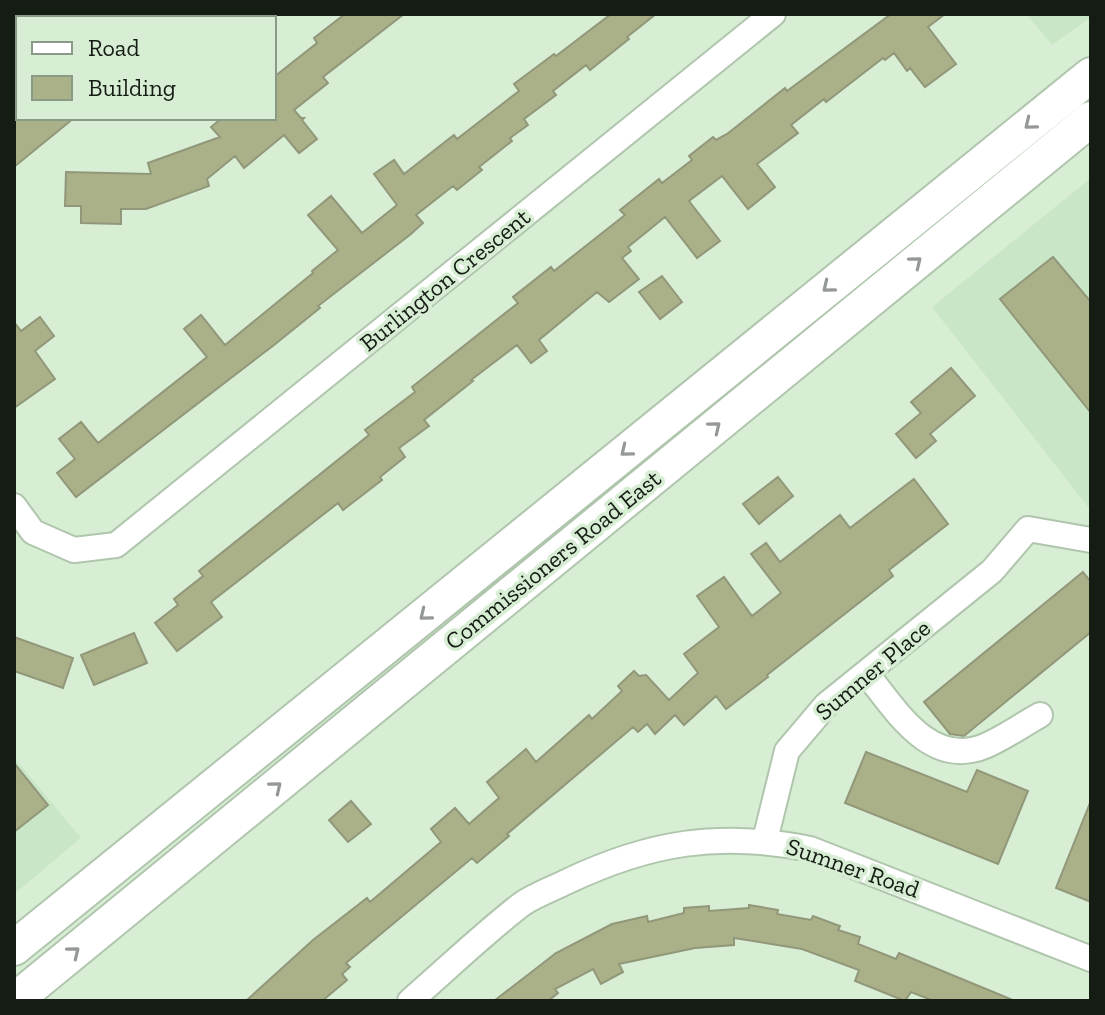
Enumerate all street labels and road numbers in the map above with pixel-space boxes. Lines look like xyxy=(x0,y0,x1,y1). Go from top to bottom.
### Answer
street label: Burlington Crescent xyxy=(354,202,536,357)
street label: Commissioners Road East xyxy=(439,464,667,656)
street label: Sumner Place xyxy=(809,613,936,726)
street label: Sumner Road xyxy=(783,831,923,904)

